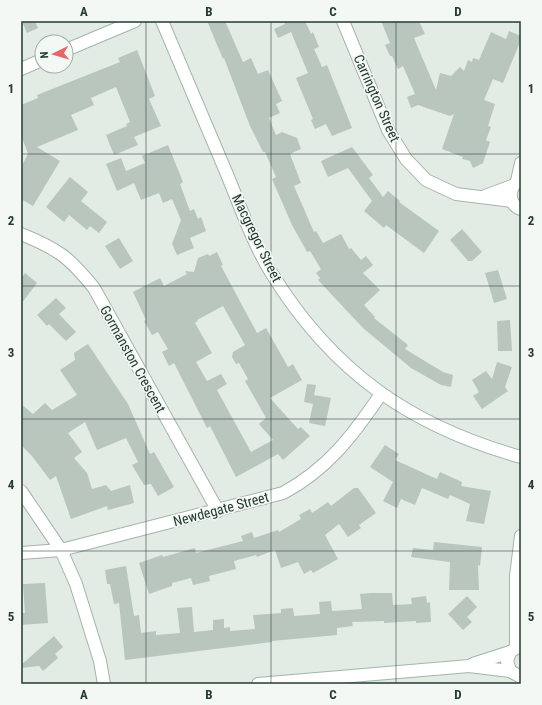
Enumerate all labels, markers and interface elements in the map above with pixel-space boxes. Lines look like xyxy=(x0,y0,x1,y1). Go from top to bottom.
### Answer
text: A xyxy=(80,4,88,19)
text: B xyxy=(205,4,213,19)
text: C xyxy=(329,4,337,19)
text: D xyxy=(454,4,462,19)
north arrow xyxy=(34,34,74,74)
text: N xyxy=(38,51,51,59)
street label: Carrington Street xyxy=(351,52,403,144)
text: 1 xyxy=(8,81,14,96)
text: 1 xyxy=(528,81,534,96)
street label: Macgregor Street xyxy=(229,192,285,284)
text: 2 xyxy=(8,213,15,228)
text: 2 xyxy=(528,213,535,228)
street label: Gormanston Crescent xyxy=(97,303,169,415)
text: 3 xyxy=(8,345,14,360)
text: 3 xyxy=(528,345,534,360)
text: 4 xyxy=(8,477,15,492)
text: 4 xyxy=(528,477,535,492)
street label: Newdegate Street xyxy=(172,489,270,529)
text: 5 xyxy=(8,609,15,624)
text: 5 xyxy=(528,609,535,624)
text: A xyxy=(80,687,88,702)
text: B xyxy=(205,687,213,702)
text: C xyxy=(329,687,337,702)
text: D xyxy=(454,687,462,702)

